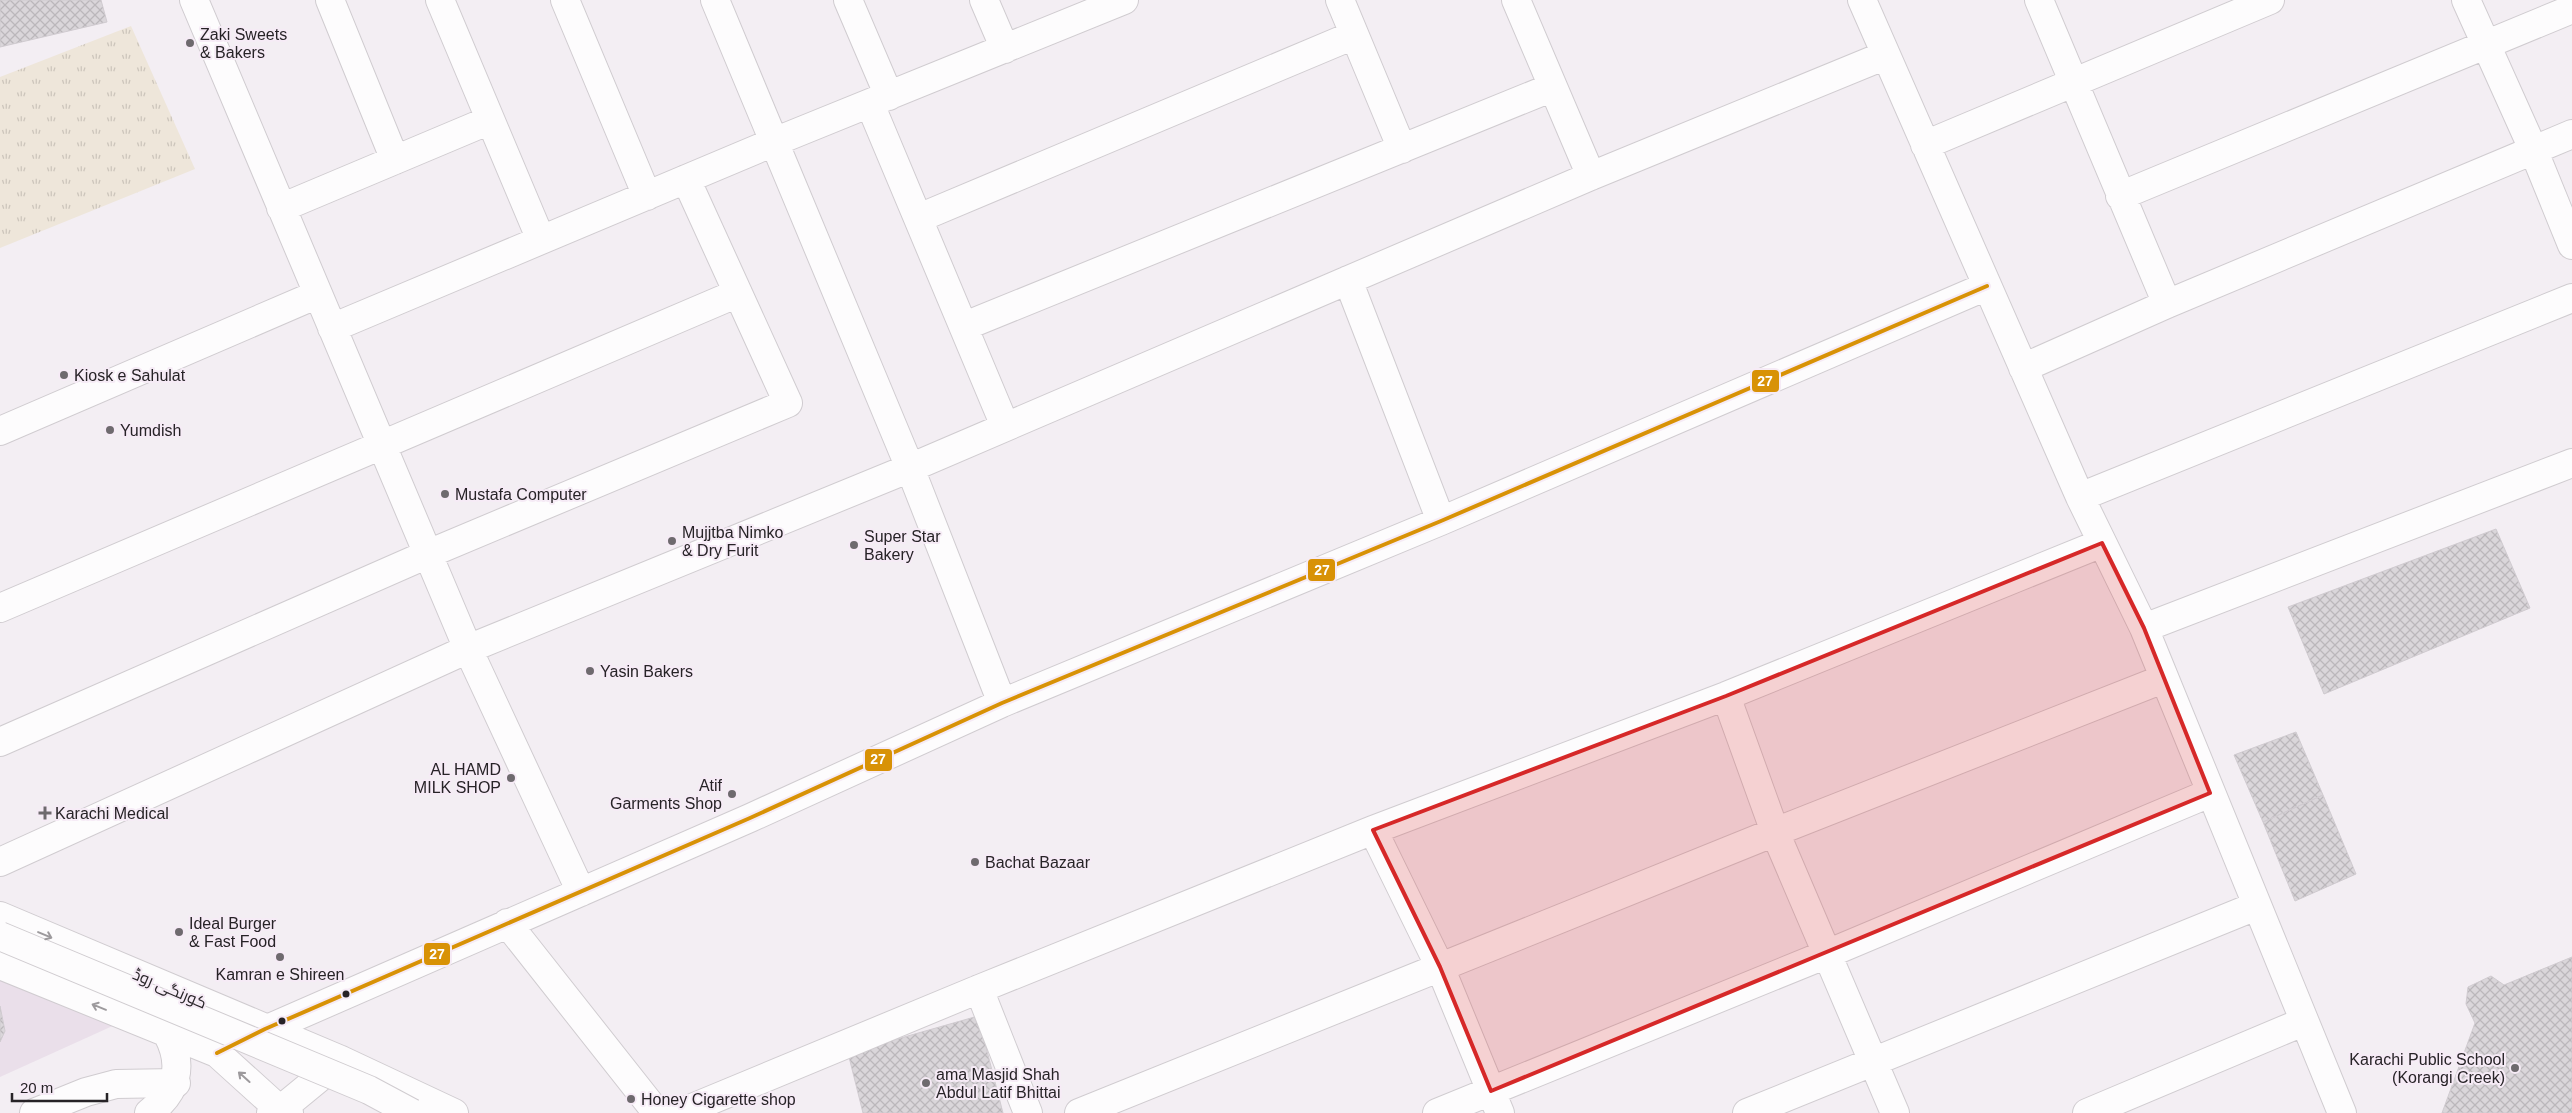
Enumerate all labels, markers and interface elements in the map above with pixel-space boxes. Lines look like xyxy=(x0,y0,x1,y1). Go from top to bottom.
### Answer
place label: Zaki Sweets & Bakers xyxy=(200,26,287,61)
marker: Zaki Sweets & Bakers xyxy=(184,37,196,49)
place label: Kiosk e Sahulat xyxy=(74,367,186,384)
marker: Kiosk e Sahulat xyxy=(58,369,70,381)
line badge: 27 xyxy=(1751,369,1780,393)
text: 27 xyxy=(1757,373,1773,389)
place label: Yumdish xyxy=(120,422,181,439)
marker: Yumdish xyxy=(104,424,116,436)
place label: Mustafa Computer xyxy=(455,486,587,503)
marker: Mustafa Computer xyxy=(439,488,451,500)
place label: Mujjtba Nimko & Dry Furit xyxy=(682,524,783,559)
place label: Super Star Bakery xyxy=(864,528,941,563)
marker: Mujjtba Nimko & Dry Furit xyxy=(666,535,678,547)
marker: Super Star Bakery xyxy=(848,539,860,551)
line badge: 27 xyxy=(1307,558,1336,582)
text: 27 xyxy=(1314,562,1330,578)
place label: Yasin Bakers xyxy=(600,663,693,680)
marker: Yasin Bakers xyxy=(584,665,596,677)
line badge: 27 xyxy=(864,748,893,772)
text: 27 xyxy=(870,751,886,767)
place label: AL HAMD MILK SHOP xyxy=(414,761,501,796)
marker: AL HAMD MILK SHOP xyxy=(505,772,517,784)
place label: Atif Garments Shop xyxy=(610,777,723,812)
marker: Atif Garments Shop xyxy=(726,788,738,800)
place label: Karachi Medical xyxy=(55,805,169,822)
marker: Karachi Medical xyxy=(39,807,51,819)
place label: Bachat Bazaar xyxy=(985,854,1091,871)
marker: Bachat Bazaar xyxy=(969,856,981,868)
place label: Ideal Burger & Fast Food xyxy=(189,915,277,950)
marker: Ideal Burger & Fast Food xyxy=(173,926,185,938)
one-way arrow xyxy=(37,930,52,940)
line badge: 27 xyxy=(423,942,451,966)
text: 27 xyxy=(429,946,445,962)
marker: Kamran e Shireen xyxy=(274,951,286,963)
street label: کورنگی روڈ xyxy=(130,965,209,1013)
place label: Kamran e Shireen xyxy=(216,966,344,983)
unlabelled marker xyxy=(341,989,351,999)
one-way arrow xyxy=(92,1001,107,1011)
unlabelled marker xyxy=(277,1016,287,1026)
place label: Karachi Public School (Korangi Creek) xyxy=(2349,1051,2505,1086)
marker: Karachi Public School (Korangi Creek) xyxy=(2509,1062,2521,1074)
place label: ama Masjid Shah Abdul Latif Bhittai xyxy=(936,1066,1061,1101)
scale bar xyxy=(12,1070,108,1102)
one-way arrow xyxy=(237,1071,250,1083)
marker: ama Masjid Shah Abdul Latif Bhittai xyxy=(920,1077,932,1089)
text: 20 m xyxy=(20,1079,53,1096)
place label: Honey Cigarette shop xyxy=(641,1091,796,1108)
marker: Honey Cigarette shop xyxy=(625,1093,637,1105)

